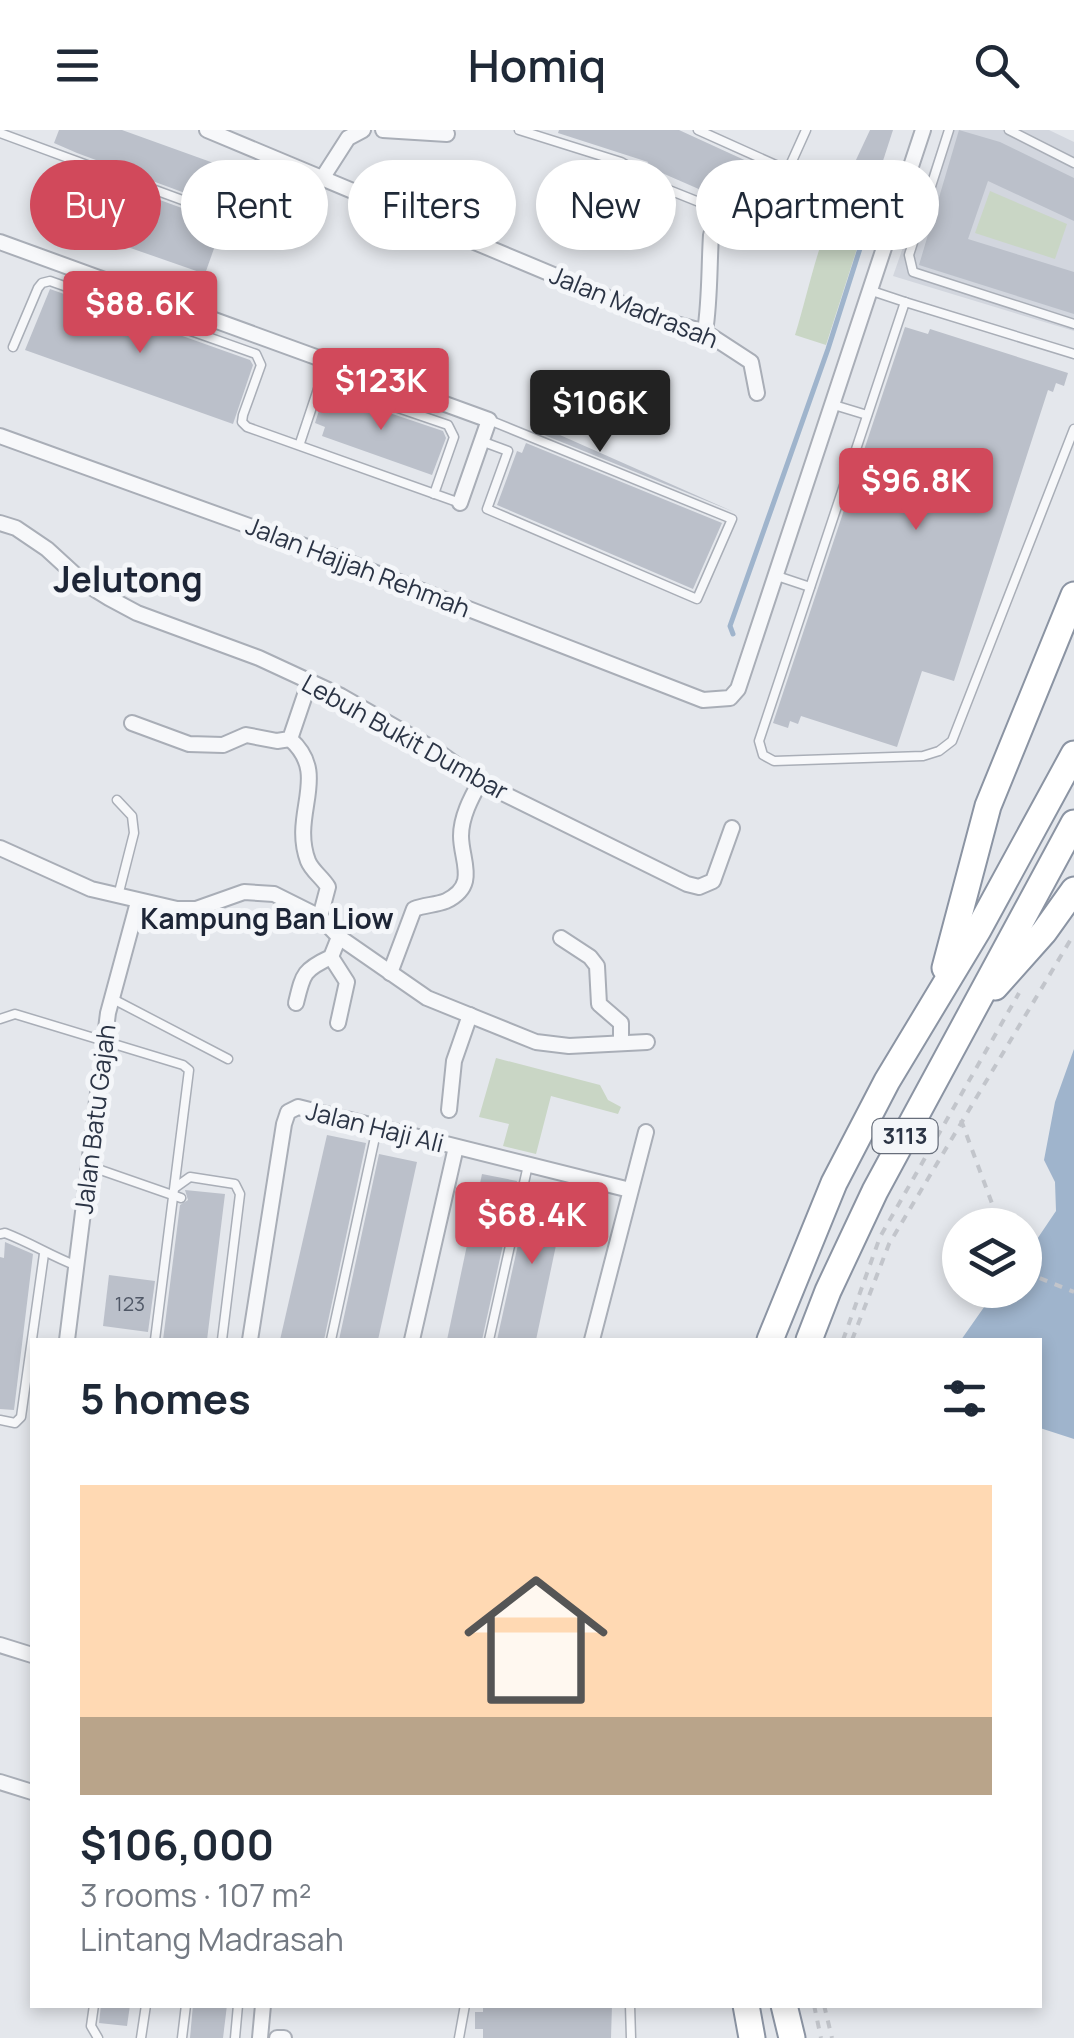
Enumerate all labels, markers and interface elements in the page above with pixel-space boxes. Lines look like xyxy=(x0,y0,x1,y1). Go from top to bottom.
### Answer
text: Homiq xyxy=(468,34,606,96)
icon: menu xyxy=(50,38,105,93)
icon: search xyxy=(969,38,1024,93)
chip: Buy xyxy=(30,160,161,250)
chip: Rent xyxy=(181,160,328,250)
chip: Filters xyxy=(348,160,516,250)
chip: New xyxy=(536,160,676,250)
chip: Apartment xyxy=(696,160,939,250)
street label: Jalan Madrasah xyxy=(545,257,724,356)
pin: $88.6K xyxy=(59,271,221,356)
text: $88.6K xyxy=(85,281,195,325)
pin: $123K xyxy=(311,348,451,433)
text: $123K xyxy=(335,358,427,402)
pin: $106K xyxy=(530,370,670,455)
text: $106K xyxy=(552,380,648,424)
pin: $96.8K xyxy=(835,448,997,533)
text: $96.8K xyxy=(861,458,971,502)
street label: Jalan Hajjah Rehmah xyxy=(241,508,475,625)
district label: Jelutong xyxy=(53,555,203,603)
street label: Lebuh Bukit Dumbar xyxy=(296,665,515,808)
district label: Kampung Ban Liow xyxy=(140,899,394,937)
street label: Jalan Batu Gajah xyxy=(66,1022,123,1216)
street label: Jalan Haji Ali xyxy=(303,1093,448,1161)
road number: 3113 xyxy=(872,1119,938,1153)
pin: $68.4K xyxy=(451,1182,613,1267)
text: $68.4K xyxy=(477,1192,587,1236)
map controls xyxy=(942,1208,1042,1308)
button: layers xyxy=(942,1208,1042,1308)
house number: 123 xyxy=(115,1290,145,1317)
text: 5 homes xyxy=(80,1369,251,1427)
icon: filters xyxy=(937,1371,992,1426)
icon: home xyxy=(446,1550,626,1730)
text: $106,000 xyxy=(80,1815,274,1873)
text: 3 rooms · 107 m² xyxy=(80,1873,312,1917)
text: Lintang Madrasah xyxy=(80,1917,344,1961)

